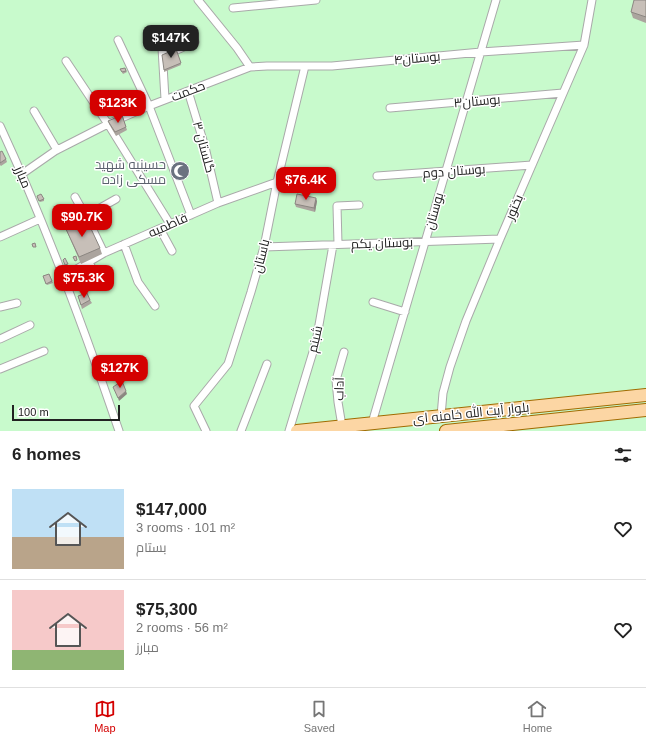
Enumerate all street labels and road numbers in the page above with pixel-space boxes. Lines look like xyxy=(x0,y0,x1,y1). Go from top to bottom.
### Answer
street label: بوستان۴ xyxy=(393,48,441,68)
street label: حکمت xyxy=(169,78,207,104)
street label: بوستان۳ xyxy=(453,91,501,111)
street label: گلستان ۳ xyxy=(190,120,218,174)
street label: بوستان دوم xyxy=(422,161,486,183)
street label: مبارز xyxy=(11,163,34,190)
street label: بوستان xyxy=(422,191,446,231)
street label: بختور xyxy=(502,192,526,223)
street label: فاطمیه xyxy=(146,210,190,240)
street label: بوستان یکم xyxy=(351,234,413,254)
street label: باستان xyxy=(250,238,272,274)
street label: شبنم xyxy=(305,324,327,354)
street label: آداب xyxy=(331,377,347,401)
street label: بلوار آیت الله خامنه ای xyxy=(412,398,530,427)

